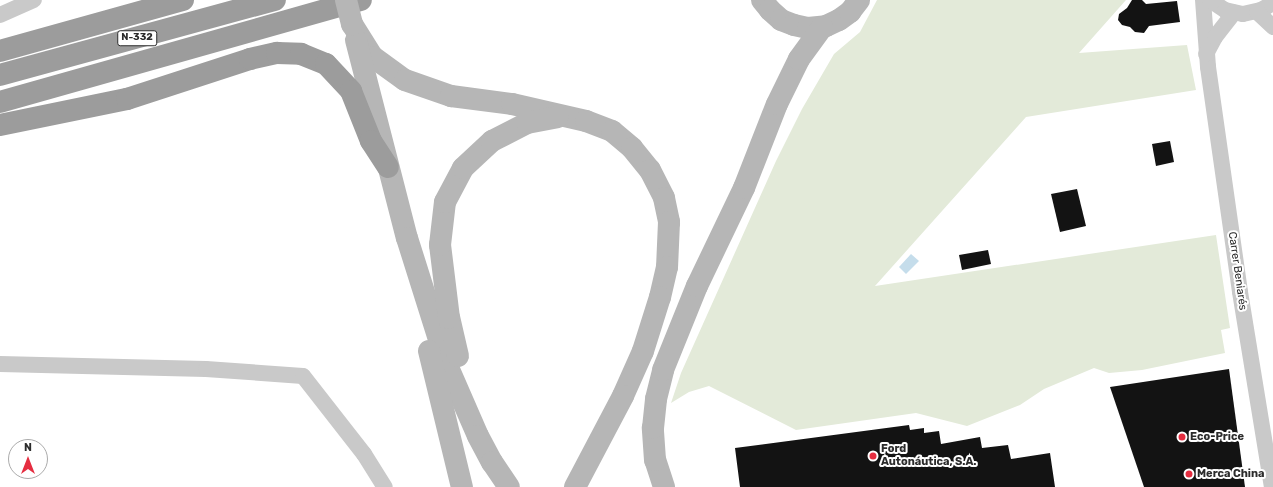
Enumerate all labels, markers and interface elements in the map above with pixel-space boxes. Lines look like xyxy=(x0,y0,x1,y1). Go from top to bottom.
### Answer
road number: N-332 xyxy=(117,30,157,46)
street label: Carrer Beniarés xyxy=(1225,231,1249,311)
place label: Eco-Price xyxy=(1190,430,1244,444)
marker: Eco-Price xyxy=(1177,432,1187,442)
north arrow xyxy=(8,439,48,479)
text: N xyxy=(24,441,32,454)
place label: Ford Autonáutica, S.A. xyxy=(881,443,976,469)
marker: Ford Autonáutica, S.A. xyxy=(868,451,878,461)
place label: Merca China xyxy=(1197,467,1264,481)
marker: Merca China xyxy=(1184,469,1194,479)

